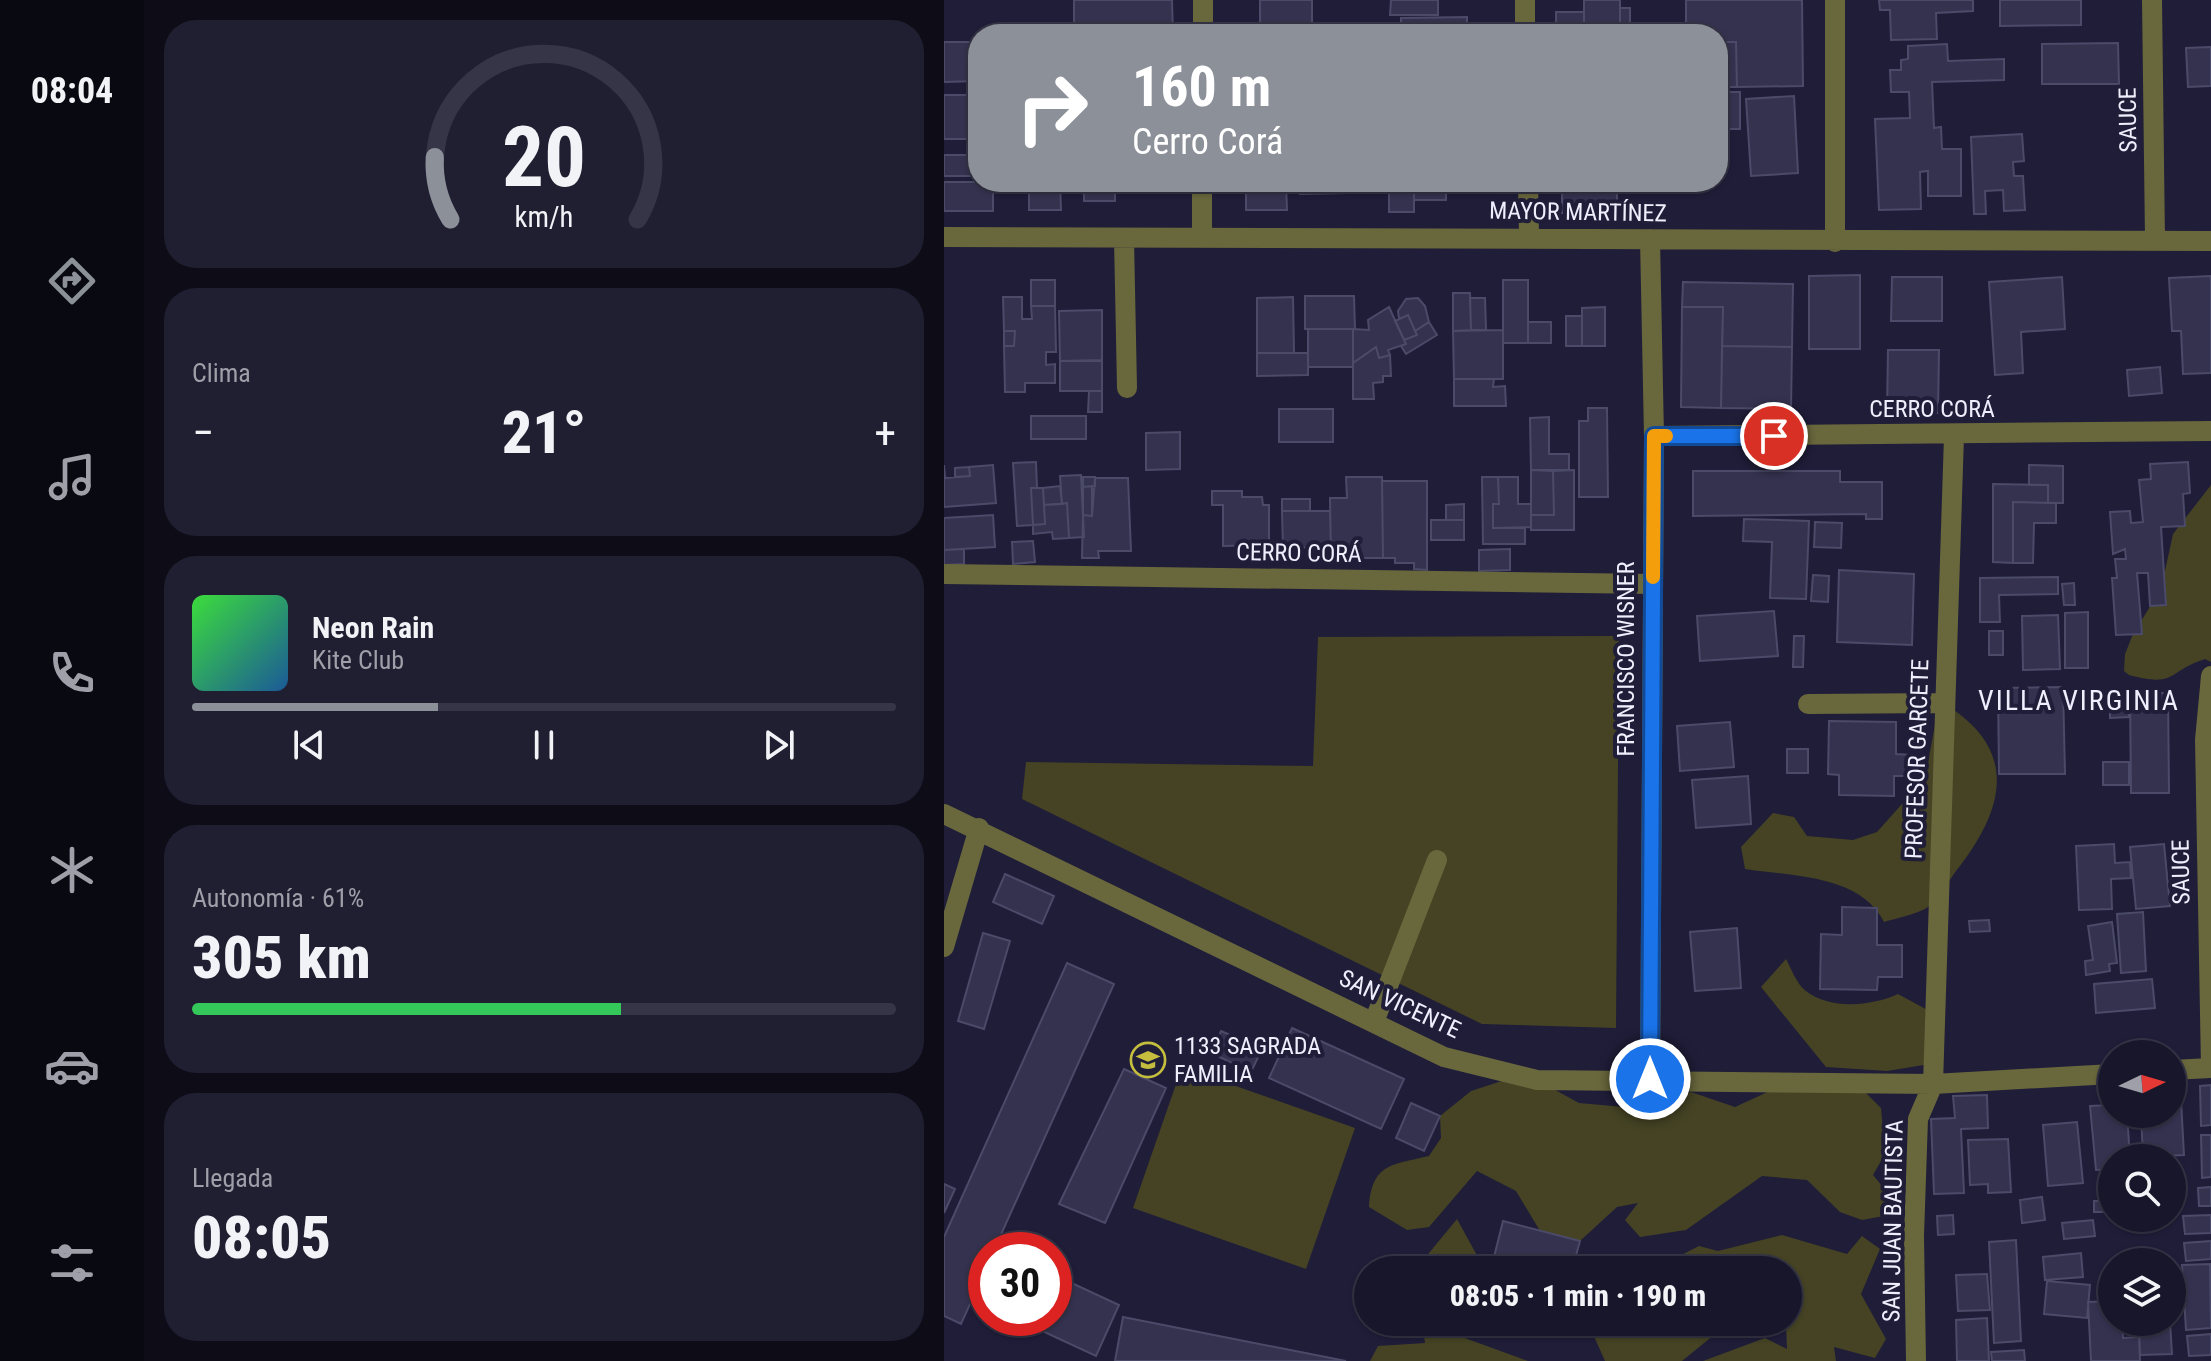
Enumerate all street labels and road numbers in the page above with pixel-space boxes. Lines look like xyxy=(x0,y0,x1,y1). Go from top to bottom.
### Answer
street label: SAUCE xyxy=(2113,87,2143,153)
street label: MAYOR MARTÍNEZ xyxy=(1489,196,1667,228)
street label: CERRO CORÁ xyxy=(1869,395,1995,423)
street label: CERRO CORÁ xyxy=(1236,538,1362,568)
street label: FRANCISCO WISNER xyxy=(1612,561,1640,756)
street label: PROFESOR GARCETE xyxy=(1900,659,1934,859)
street label: SAUCE xyxy=(2166,839,2196,905)
street label: SAN VICENTE xyxy=(1335,964,1465,1044)
street label: SAN JUAN BAUTISTA xyxy=(1877,1119,1909,1322)

